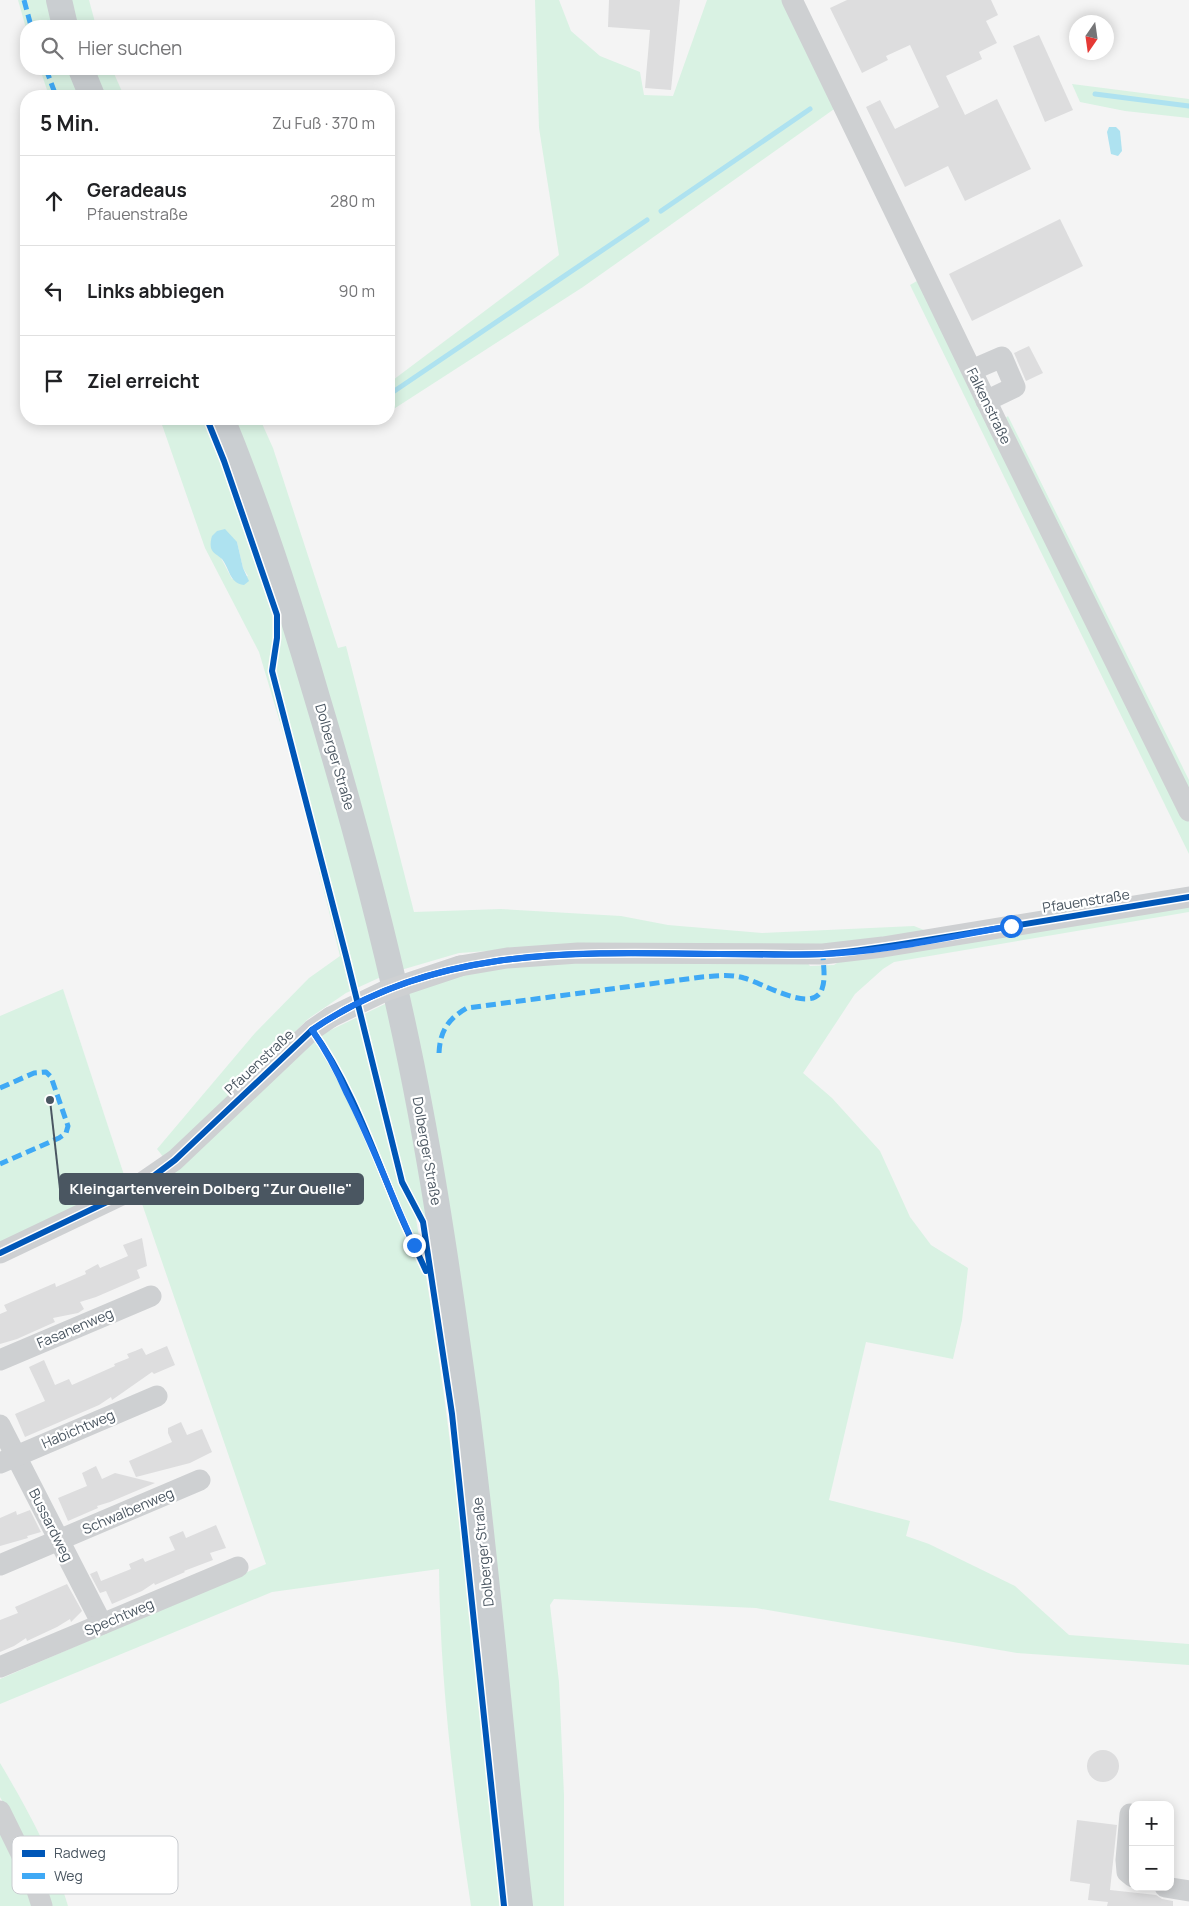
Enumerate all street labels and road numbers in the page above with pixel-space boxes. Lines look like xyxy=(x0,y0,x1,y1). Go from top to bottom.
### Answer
street label: Falkenstraße xyxy=(963,364,1016,447)
street label: Dolberger Straße xyxy=(311,701,360,812)
street label: Pfauenstraße xyxy=(1041,884,1131,917)
street label: Pfauenstraße xyxy=(220,1025,297,1099)
street label: Dolberger Straße xyxy=(409,1095,446,1207)
street label: Fasanenweg xyxy=(34,1303,116,1352)
street label: Habichtweg xyxy=(38,1405,117,1452)
street label: Schwalbenweg xyxy=(79,1483,176,1538)
street label: Bussardweg xyxy=(25,1485,78,1565)
street label: Dolberger Straße xyxy=(467,1496,498,1608)
street label: Spechtweg xyxy=(81,1593,156,1640)

